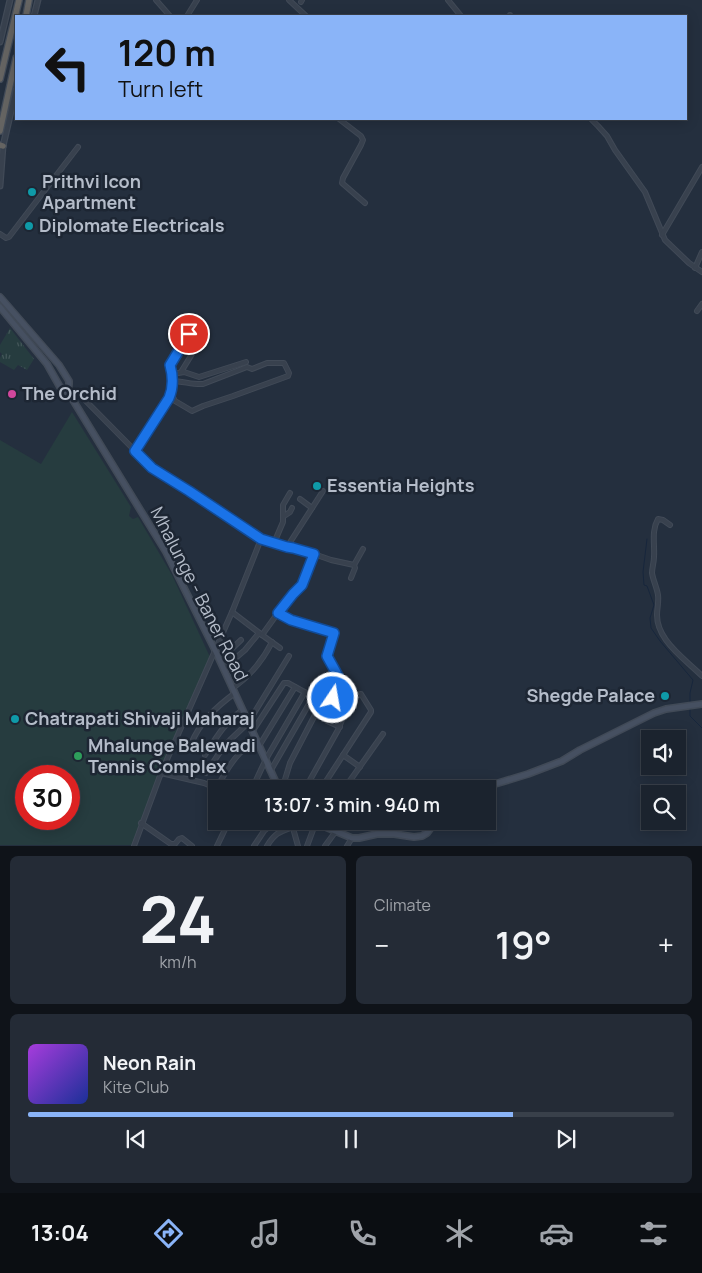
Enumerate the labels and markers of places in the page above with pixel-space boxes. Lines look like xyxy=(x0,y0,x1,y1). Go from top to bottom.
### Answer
place label: Prithvi Icon Apartment xyxy=(42,169,141,214)
marker: Prithvi Icon Apartment xyxy=(26,186,38,198)
place label: Diplomate Electricals xyxy=(39,213,225,237)
marker: Diplomate Electricals xyxy=(23,220,35,232)
pin xyxy=(168,313,210,355)
place label: The Orchid xyxy=(22,381,117,405)
marker: The Orchid xyxy=(6,388,18,400)
place label: Essentia Heights xyxy=(327,473,475,497)
marker: Essentia Heights xyxy=(311,480,323,492)
place label: Shegde Palace xyxy=(526,683,655,707)
marker: Shegde Palace xyxy=(659,690,671,702)
place label: Chatrapati Shivaji Maharaj xyxy=(25,706,255,730)
marker: Chatrapati Shivaji Maharaj xyxy=(9,713,21,725)
place label: Mhalunge Balewadi Tennis Complex xyxy=(88,733,256,778)
marker: Mhalunge Balewadi Tennis Complex xyxy=(72,750,84,762)

